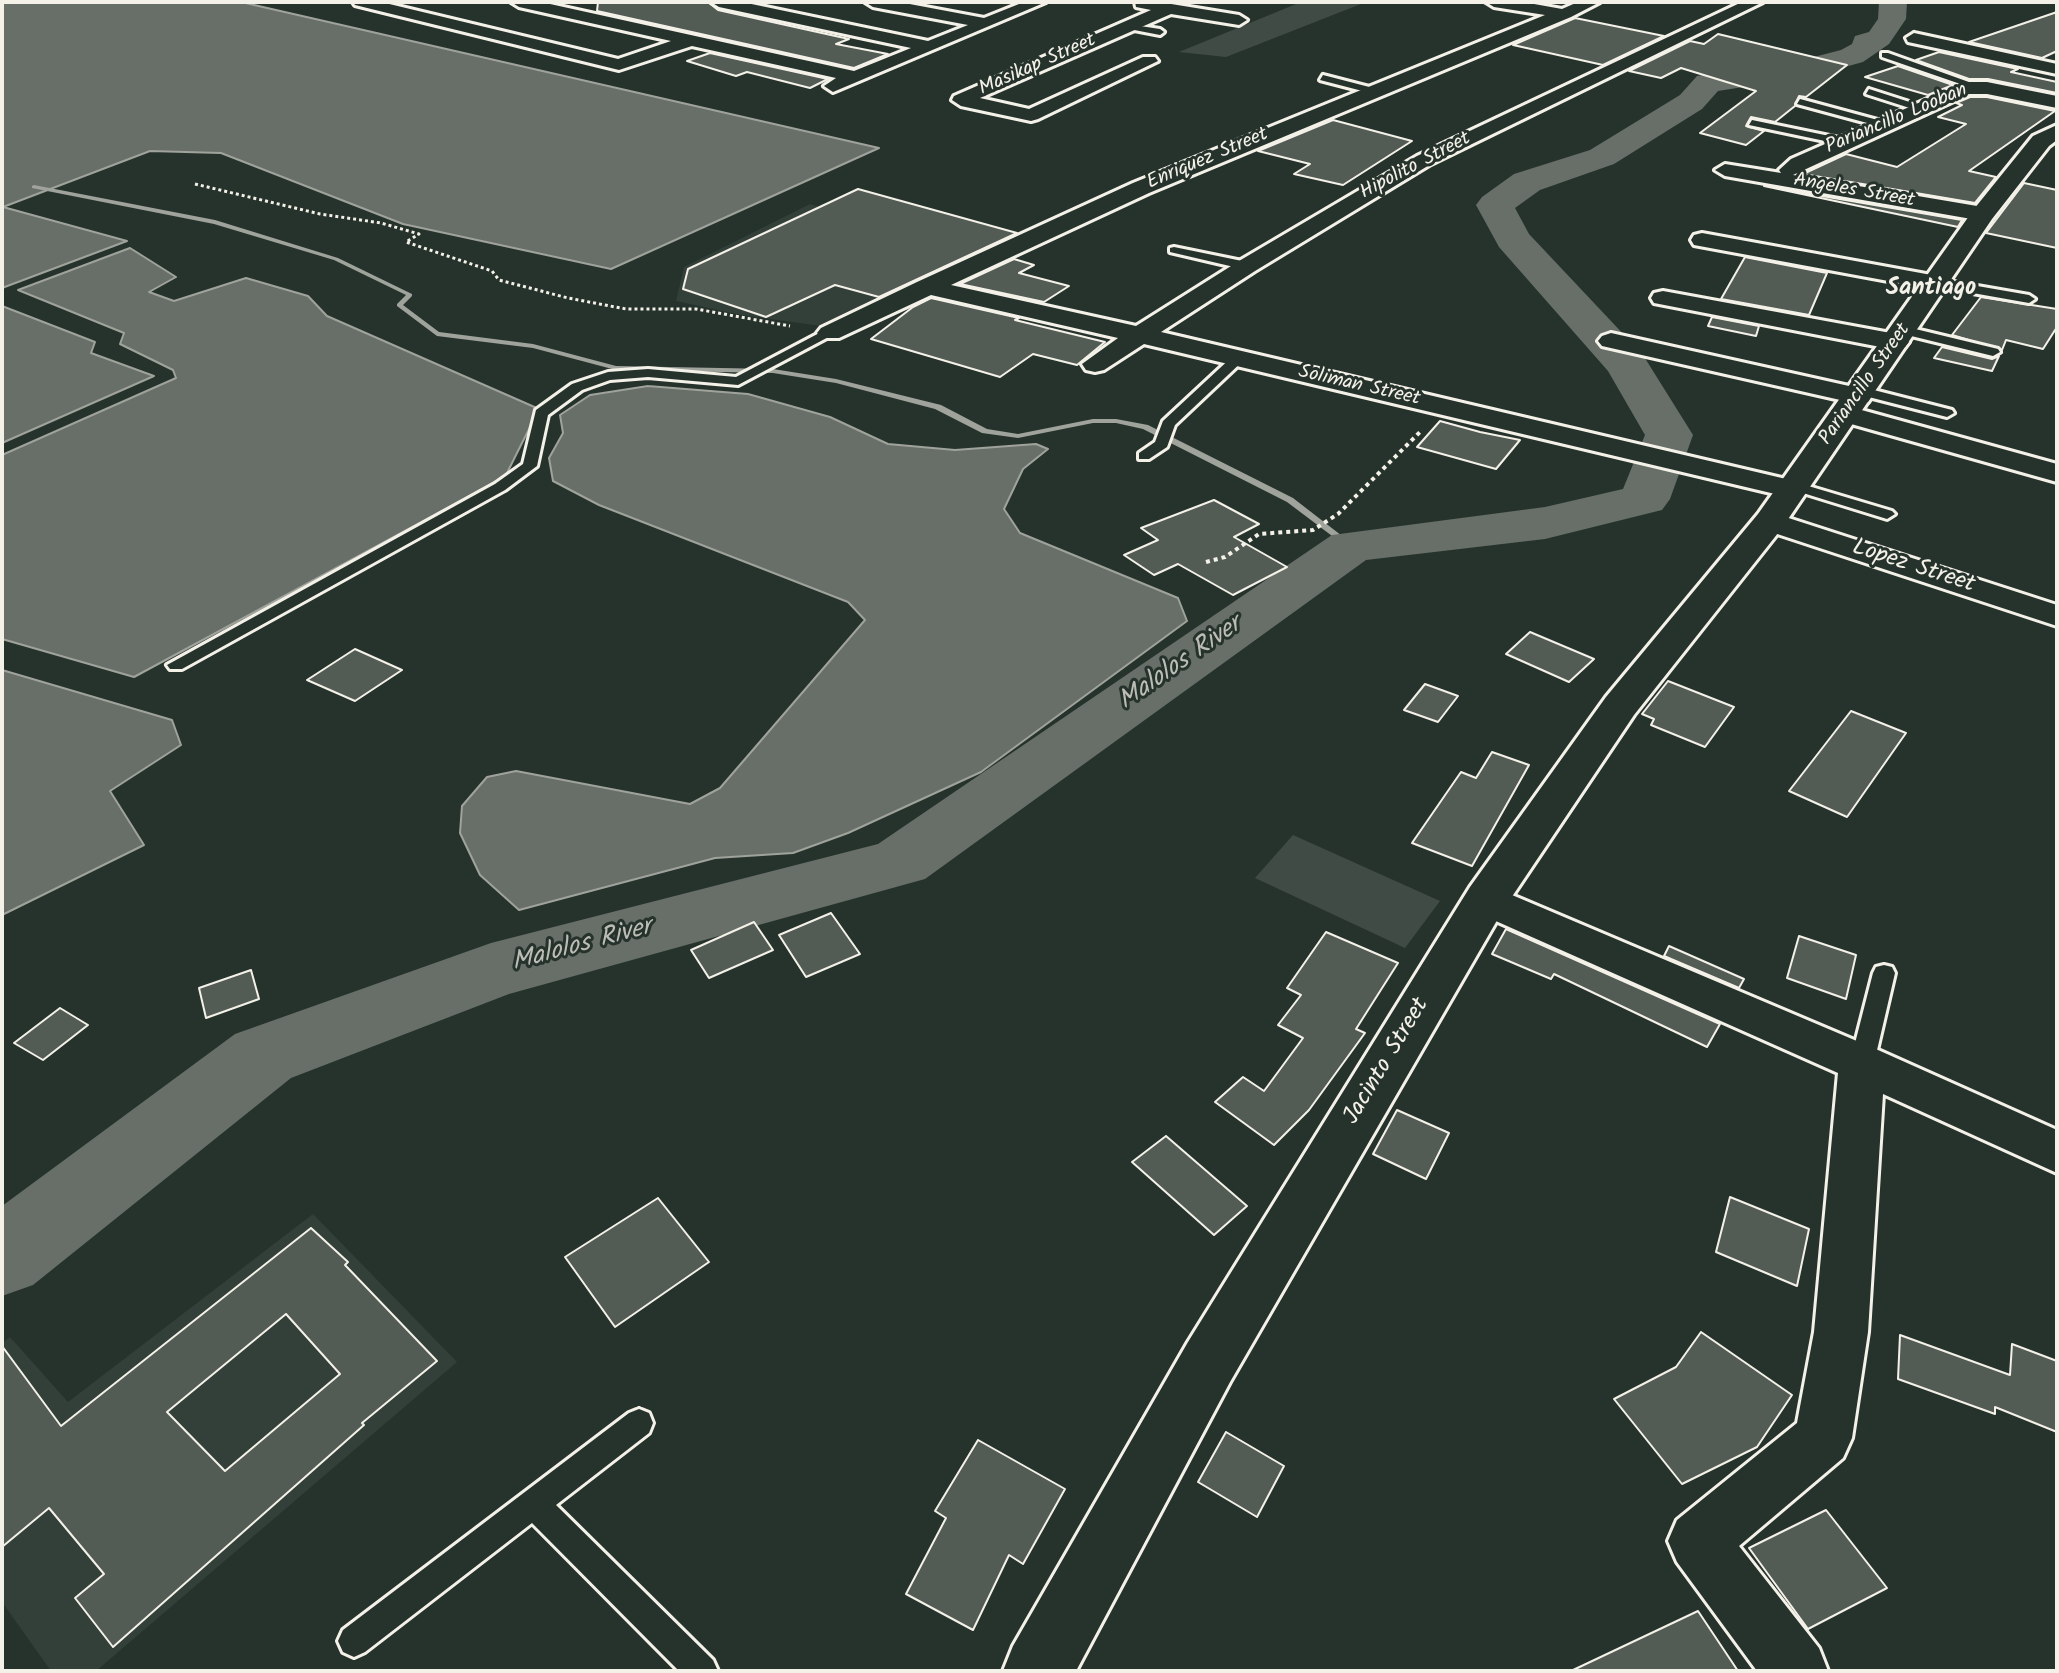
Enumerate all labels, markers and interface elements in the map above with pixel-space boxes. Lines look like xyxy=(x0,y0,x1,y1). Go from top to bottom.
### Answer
street label: Masikap Street xyxy=(976,30,1100,102)
street label: Pariancillo Looban xyxy=(1822,79,1972,161)
street label: Enriquez Street xyxy=(1144,124,1272,196)
street label: Hipolito Street xyxy=(1357,128,1475,206)
street label: Angeles Street xyxy=(1792,170,1916,214)
district label: Santiago xyxy=(1886,276,1976,304)
street label: Pariancillo Street xyxy=(1815,320,1917,450)
street label: Soliman Street xyxy=(1296,361,1422,413)
street label: Lopez Street xyxy=(1848,535,1978,601)
water label: Malolos River xyxy=(1113,611,1249,719)
water label: Malolos River xyxy=(509,913,655,981)
street label: Jacinto Street xyxy=(1339,994,1437,1130)

